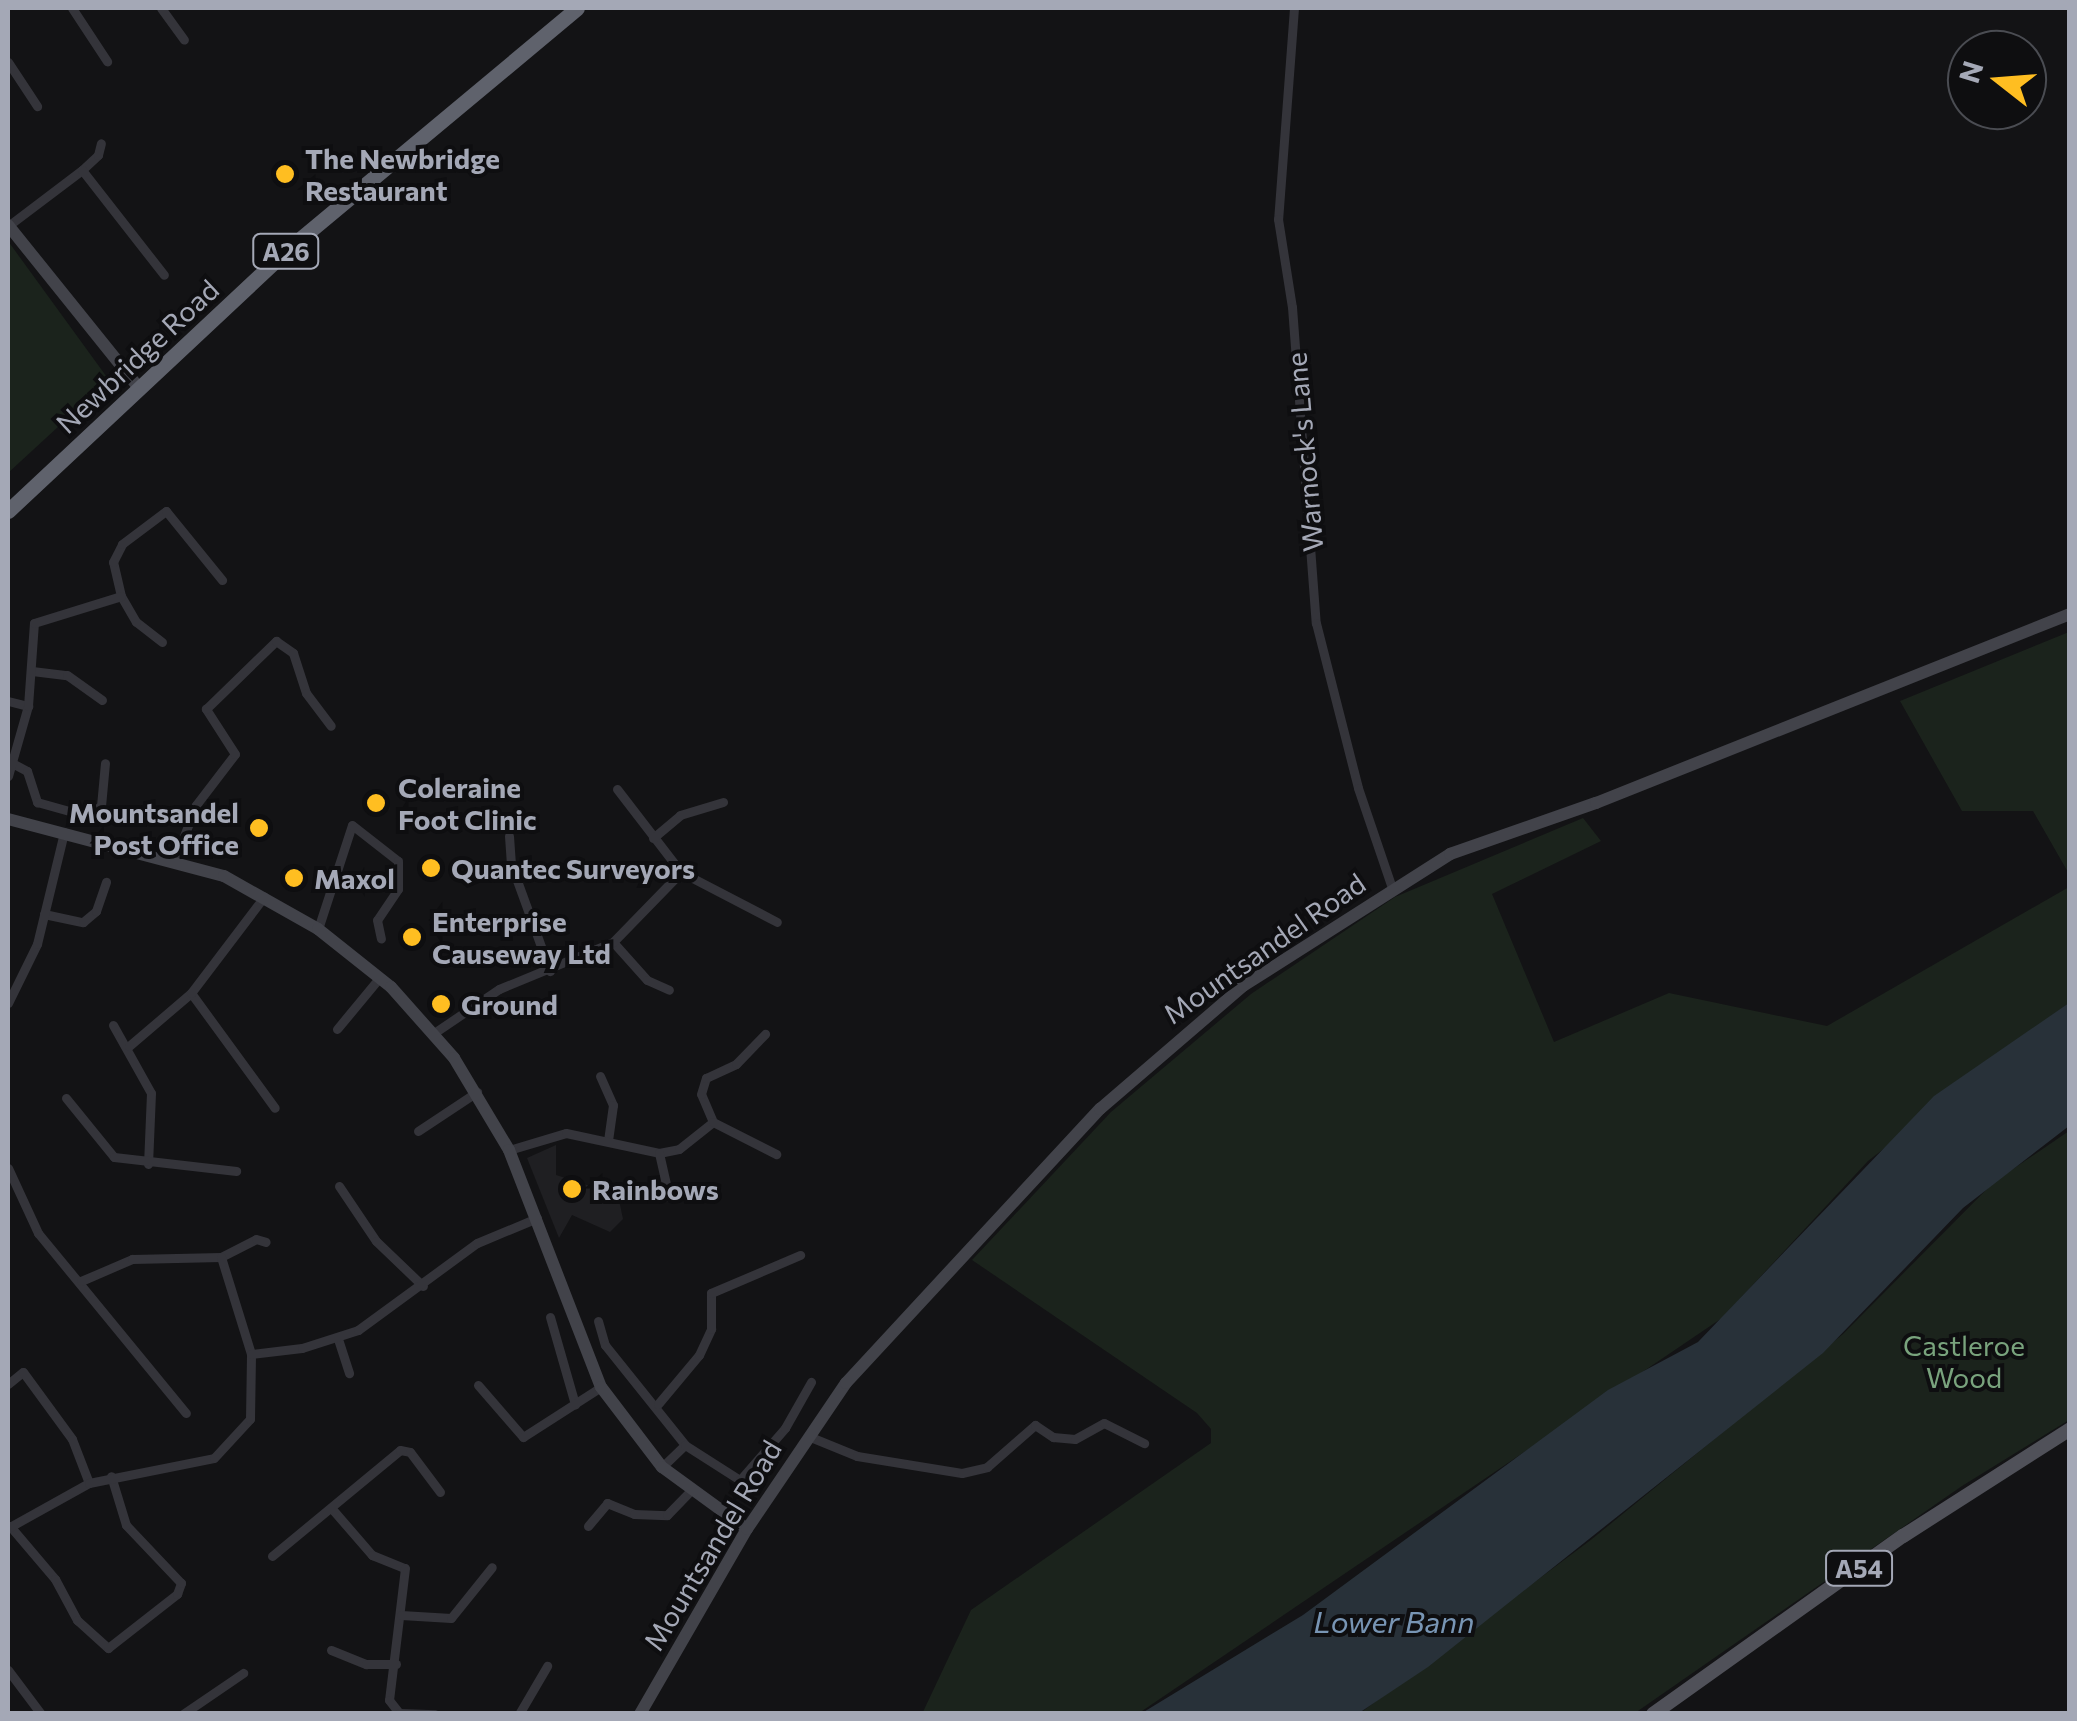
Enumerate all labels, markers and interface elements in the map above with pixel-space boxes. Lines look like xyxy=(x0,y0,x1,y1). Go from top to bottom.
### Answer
north arrow xyxy=(1947,30,2047,130)
text: N xyxy=(1951,57,1990,87)
place label: The Newbridge Restaurant xyxy=(305,141,500,207)
marker: The Newbridge Restaurant xyxy=(274,163,296,185)
road number: A26 xyxy=(251,231,321,271)
street label: Newbridge Road xyxy=(49,272,225,440)
street label: Warnock's Lane xyxy=(1279,351,1329,553)
place label: Coleraine Foot Clinic xyxy=(398,770,536,836)
marker: Coleraine Foot Clinic xyxy=(363,790,389,816)
place label: Mountsandel Post Office xyxy=(69,795,239,861)
marker: Mountsandel Post Office xyxy=(248,817,270,839)
place label: Quantec Surveyors xyxy=(451,851,695,885)
marker: Quantec Surveyors xyxy=(420,857,442,879)
place label: Maxol xyxy=(314,861,395,895)
street label: Mountsandel Road xyxy=(1157,866,1371,1030)
marker: Maxol xyxy=(283,867,305,889)
place label: Enterprise Causeway Ltd xyxy=(432,904,611,970)
marker: Enterprise Causeway Ltd xyxy=(401,926,423,948)
place label: Ground xyxy=(461,987,558,1021)
marker: Ground xyxy=(430,993,452,1015)
place label: Rainbows xyxy=(592,1172,719,1206)
marker: Rainbows xyxy=(561,1178,583,1200)
park label: Castleroe Wood xyxy=(1903,1328,2025,1394)
street label: Mountsandel Road xyxy=(636,1434,788,1656)
road number: A54 xyxy=(1824,1548,1894,1588)
water label: Lower Bann xyxy=(1314,1603,1474,1639)

